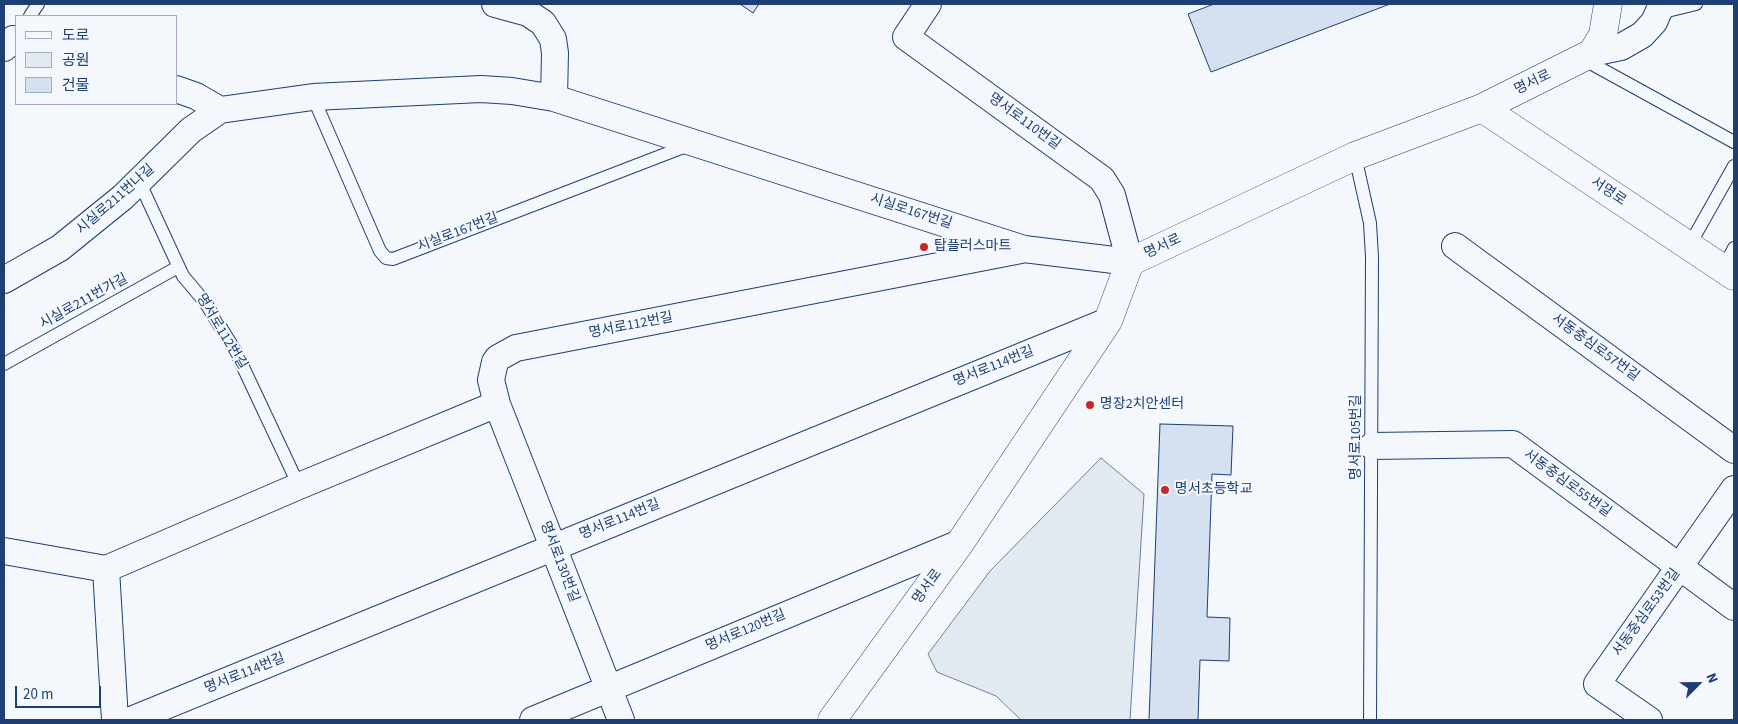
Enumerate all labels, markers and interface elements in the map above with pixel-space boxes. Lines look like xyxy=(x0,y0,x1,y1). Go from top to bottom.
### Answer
legend xyxy=(15,15,178,105)
text: 도로 xyxy=(62,25,90,46)
text: 공원 xyxy=(62,50,90,71)
street label: 명서로 xyxy=(1512,67,1554,99)
text: 건물 xyxy=(62,75,90,96)
street label: 명서로110번길 xyxy=(985,90,1063,154)
street label: 시실로211번나길 xyxy=(73,161,159,239)
street label: 서명로 xyxy=(1587,174,1629,210)
street label: 시실로167번길 xyxy=(868,191,954,233)
street label: 시실로167번길 xyxy=(415,210,501,256)
street label: 명서로 xyxy=(1142,231,1184,263)
place label: 탑플러스마트 xyxy=(934,239,1011,255)
marker: 탑플러스마트 xyxy=(918,241,930,253)
street label: 시실로211번가길 xyxy=(37,271,131,333)
street label: 명서로112번길 xyxy=(192,291,250,373)
street label: 명서로112번길 xyxy=(588,310,674,342)
street label: 서동중심로57번길 xyxy=(1548,311,1642,385)
street label: 명서로114번길 xyxy=(951,343,1037,391)
street label: 명서로105번길 xyxy=(1349,394,1365,480)
place label: 명장2치안센터 xyxy=(1100,397,1184,413)
marker: 명장2치안센터 xyxy=(1084,399,1096,411)
street label: 서동중심로55번길 xyxy=(1520,447,1614,521)
place label: 명서초등학교 xyxy=(1175,482,1252,498)
marker: 명서초등학교 xyxy=(1159,484,1171,496)
street label: 명서로114번길 xyxy=(577,496,663,544)
street label: 명서로130번길 xyxy=(536,519,582,605)
street label: 명서로 xyxy=(910,566,946,608)
street label: 서동중심로53번길 xyxy=(1610,566,1684,660)
street label: 명서로120번길 xyxy=(703,607,789,655)
street label: 명서로114번길 xyxy=(202,650,288,698)
north arrow xyxy=(1673,659,1723,709)
text: N xyxy=(1701,670,1723,686)
scale bar xyxy=(18,676,104,708)
text: 20 m xyxy=(23,684,53,705)

